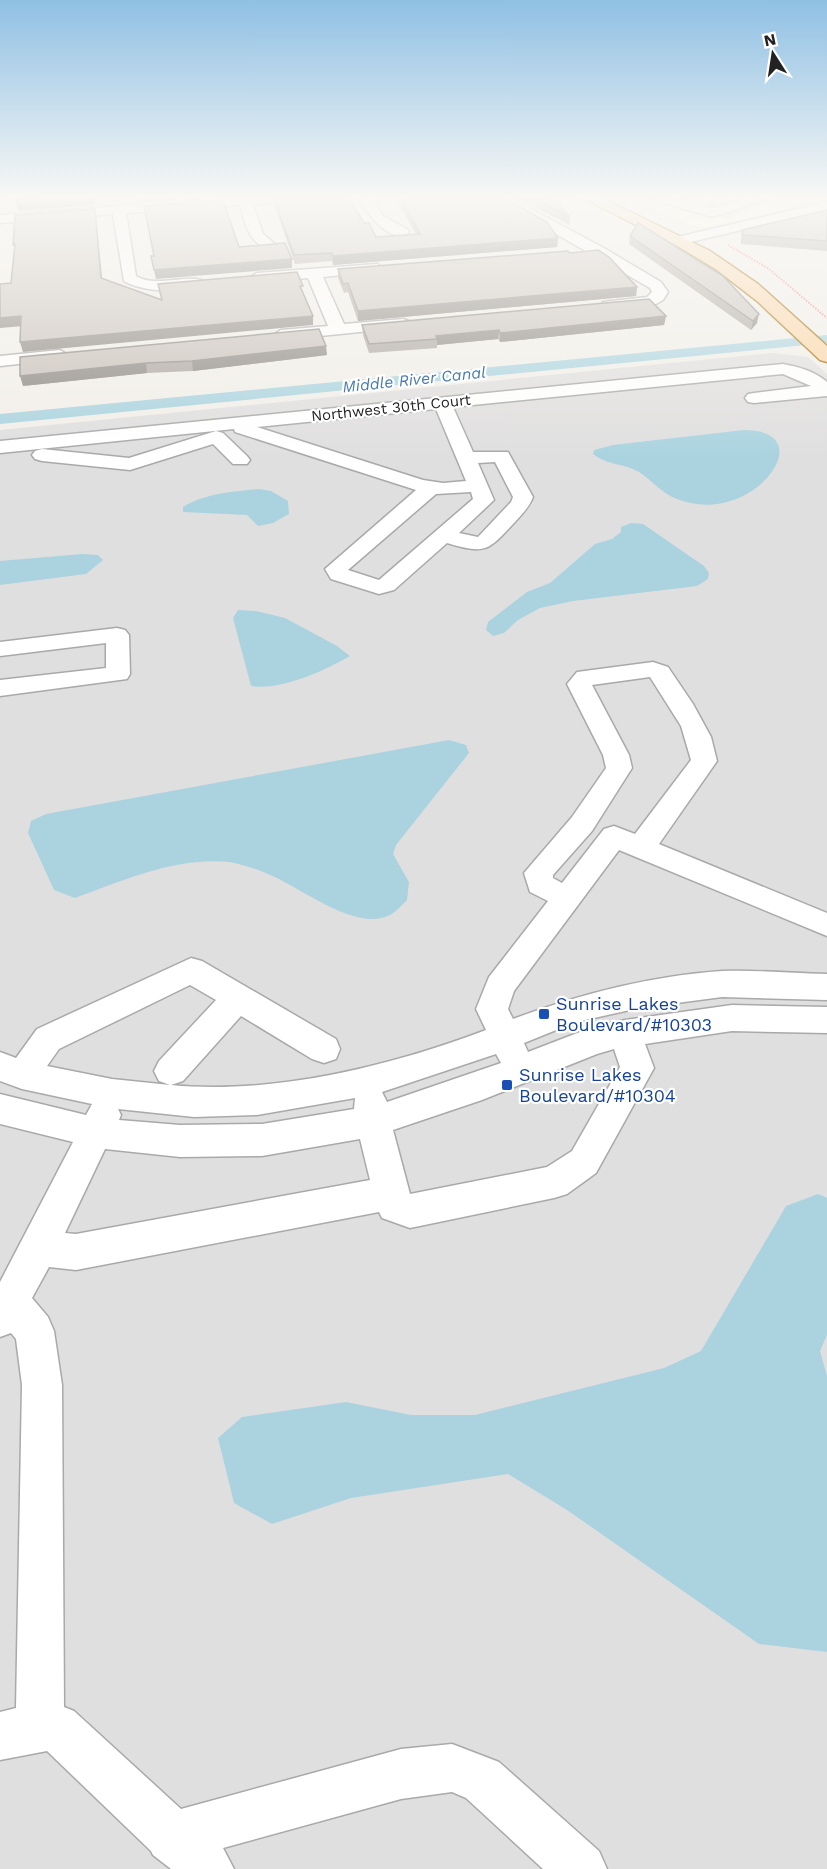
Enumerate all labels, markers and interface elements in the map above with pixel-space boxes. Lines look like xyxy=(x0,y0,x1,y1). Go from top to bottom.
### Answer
north arrow xyxy=(743,24,803,84)
text: N xyxy=(762,29,778,50)
water label: Middle River Canal xyxy=(341,363,487,396)
street label: Northwest 30th Court xyxy=(310,391,472,425)
place label: Sunrise Lakes Boulevard/#10303 xyxy=(556,993,712,1035)
marker: Sunrise Lakes Boulevard/#10303 xyxy=(537,1007,551,1021)
place label: Sunrise Lakes Boulevard/#10304 xyxy=(519,1064,676,1106)
marker: Sunrise Lakes Boulevard/#10304 xyxy=(500,1078,514,1092)

